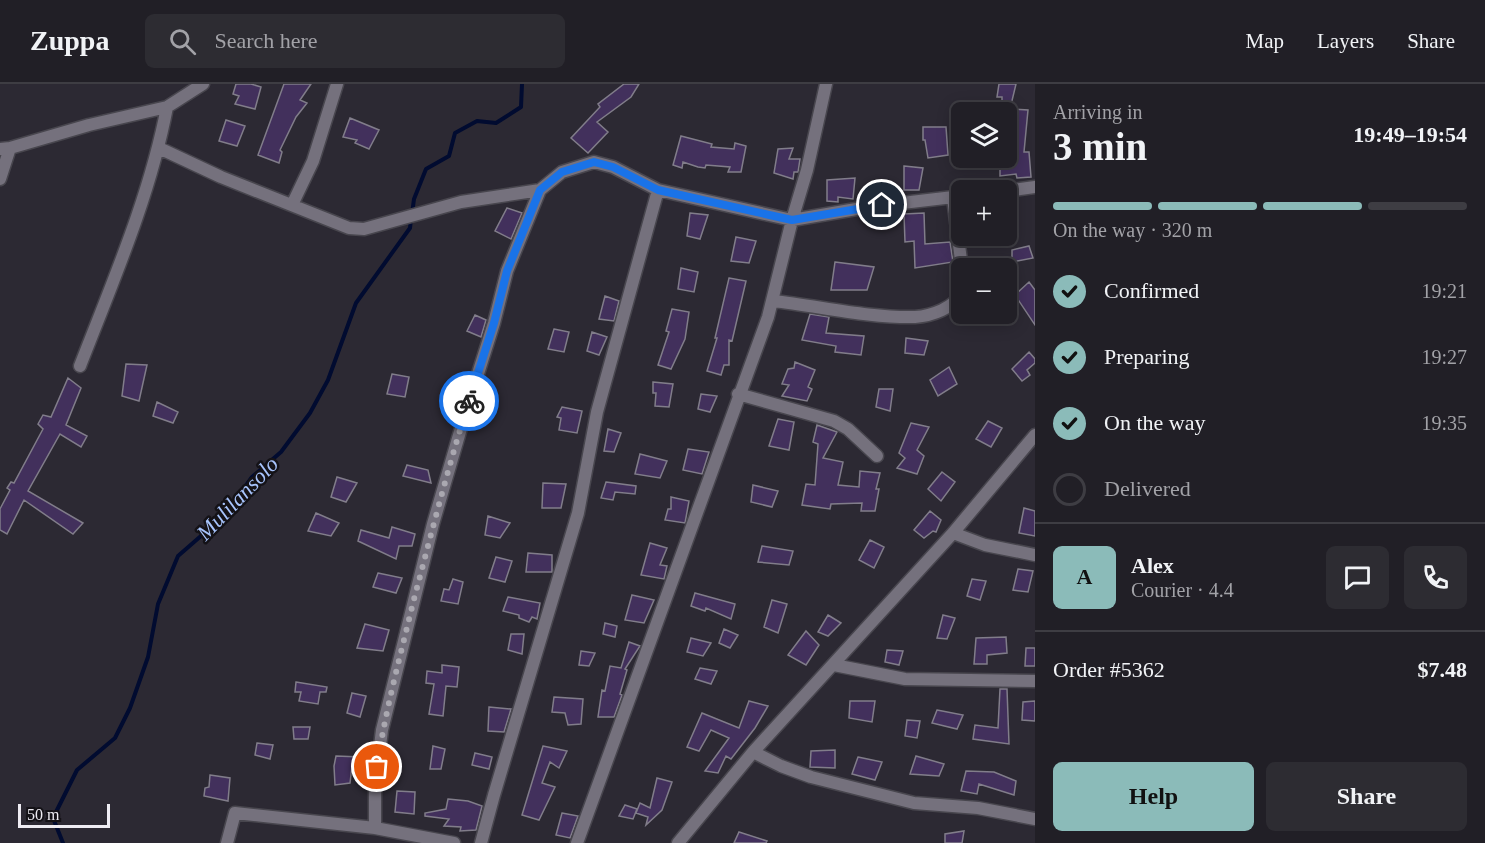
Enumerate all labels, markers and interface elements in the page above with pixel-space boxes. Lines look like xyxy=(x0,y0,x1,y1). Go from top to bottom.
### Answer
search box xyxy=(145,14,565,68)
text: Zuppa xyxy=(30,25,109,56)
icon: search xyxy=(166,25,199,58)
text: Search here xyxy=(214,28,318,53)
text: Map xyxy=(1246,29,1284,53)
text: Layers xyxy=(1317,29,1374,53)
text: Share xyxy=(1407,29,1455,53)
text: Arriving in xyxy=(1053,101,1142,123)
map controls xyxy=(951,102,1017,324)
button: layers xyxy=(951,102,1017,168)
text: 19:49–19:54 xyxy=(1353,122,1467,147)
text: 3 min xyxy=(1053,125,1147,168)
pin xyxy=(856,179,907,230)
button: + xyxy=(951,180,1017,246)
icon: home xyxy=(865,188,898,221)
text: On the way · 320 m xyxy=(1053,219,1212,241)
button: − xyxy=(951,258,1017,324)
icon: check xyxy=(1053,275,1086,308)
text: Confirmed xyxy=(1104,278,1199,303)
text: 19:21 xyxy=(1421,280,1467,302)
icon: check xyxy=(1053,341,1086,374)
text: Preparing xyxy=(1104,344,1190,369)
text: 19:27 xyxy=(1421,346,1467,368)
courier xyxy=(439,371,499,431)
icon: bike xyxy=(453,385,486,418)
icon: check xyxy=(1053,407,1086,440)
text: On the way xyxy=(1104,410,1205,435)
text: 19:35 xyxy=(1421,412,1467,434)
water label: Mulilansolo xyxy=(191,451,283,546)
text: Delivered xyxy=(1104,476,1191,501)
button: chat xyxy=(1326,546,1389,609)
button: phone xyxy=(1404,546,1467,609)
text: Alex xyxy=(1131,553,1174,578)
text: A xyxy=(1077,564,1092,589)
text: Courier · 4.4 xyxy=(1131,579,1234,601)
text: Order #5362 xyxy=(1053,657,1165,682)
text: $7.48 xyxy=(1418,657,1467,682)
pin xyxy=(351,741,402,792)
icon: bag xyxy=(360,750,393,783)
button: Help xyxy=(1053,762,1254,831)
button: Share xyxy=(1266,762,1467,831)
scale bar xyxy=(18,801,110,828)
text: 50 m xyxy=(27,806,59,823)

